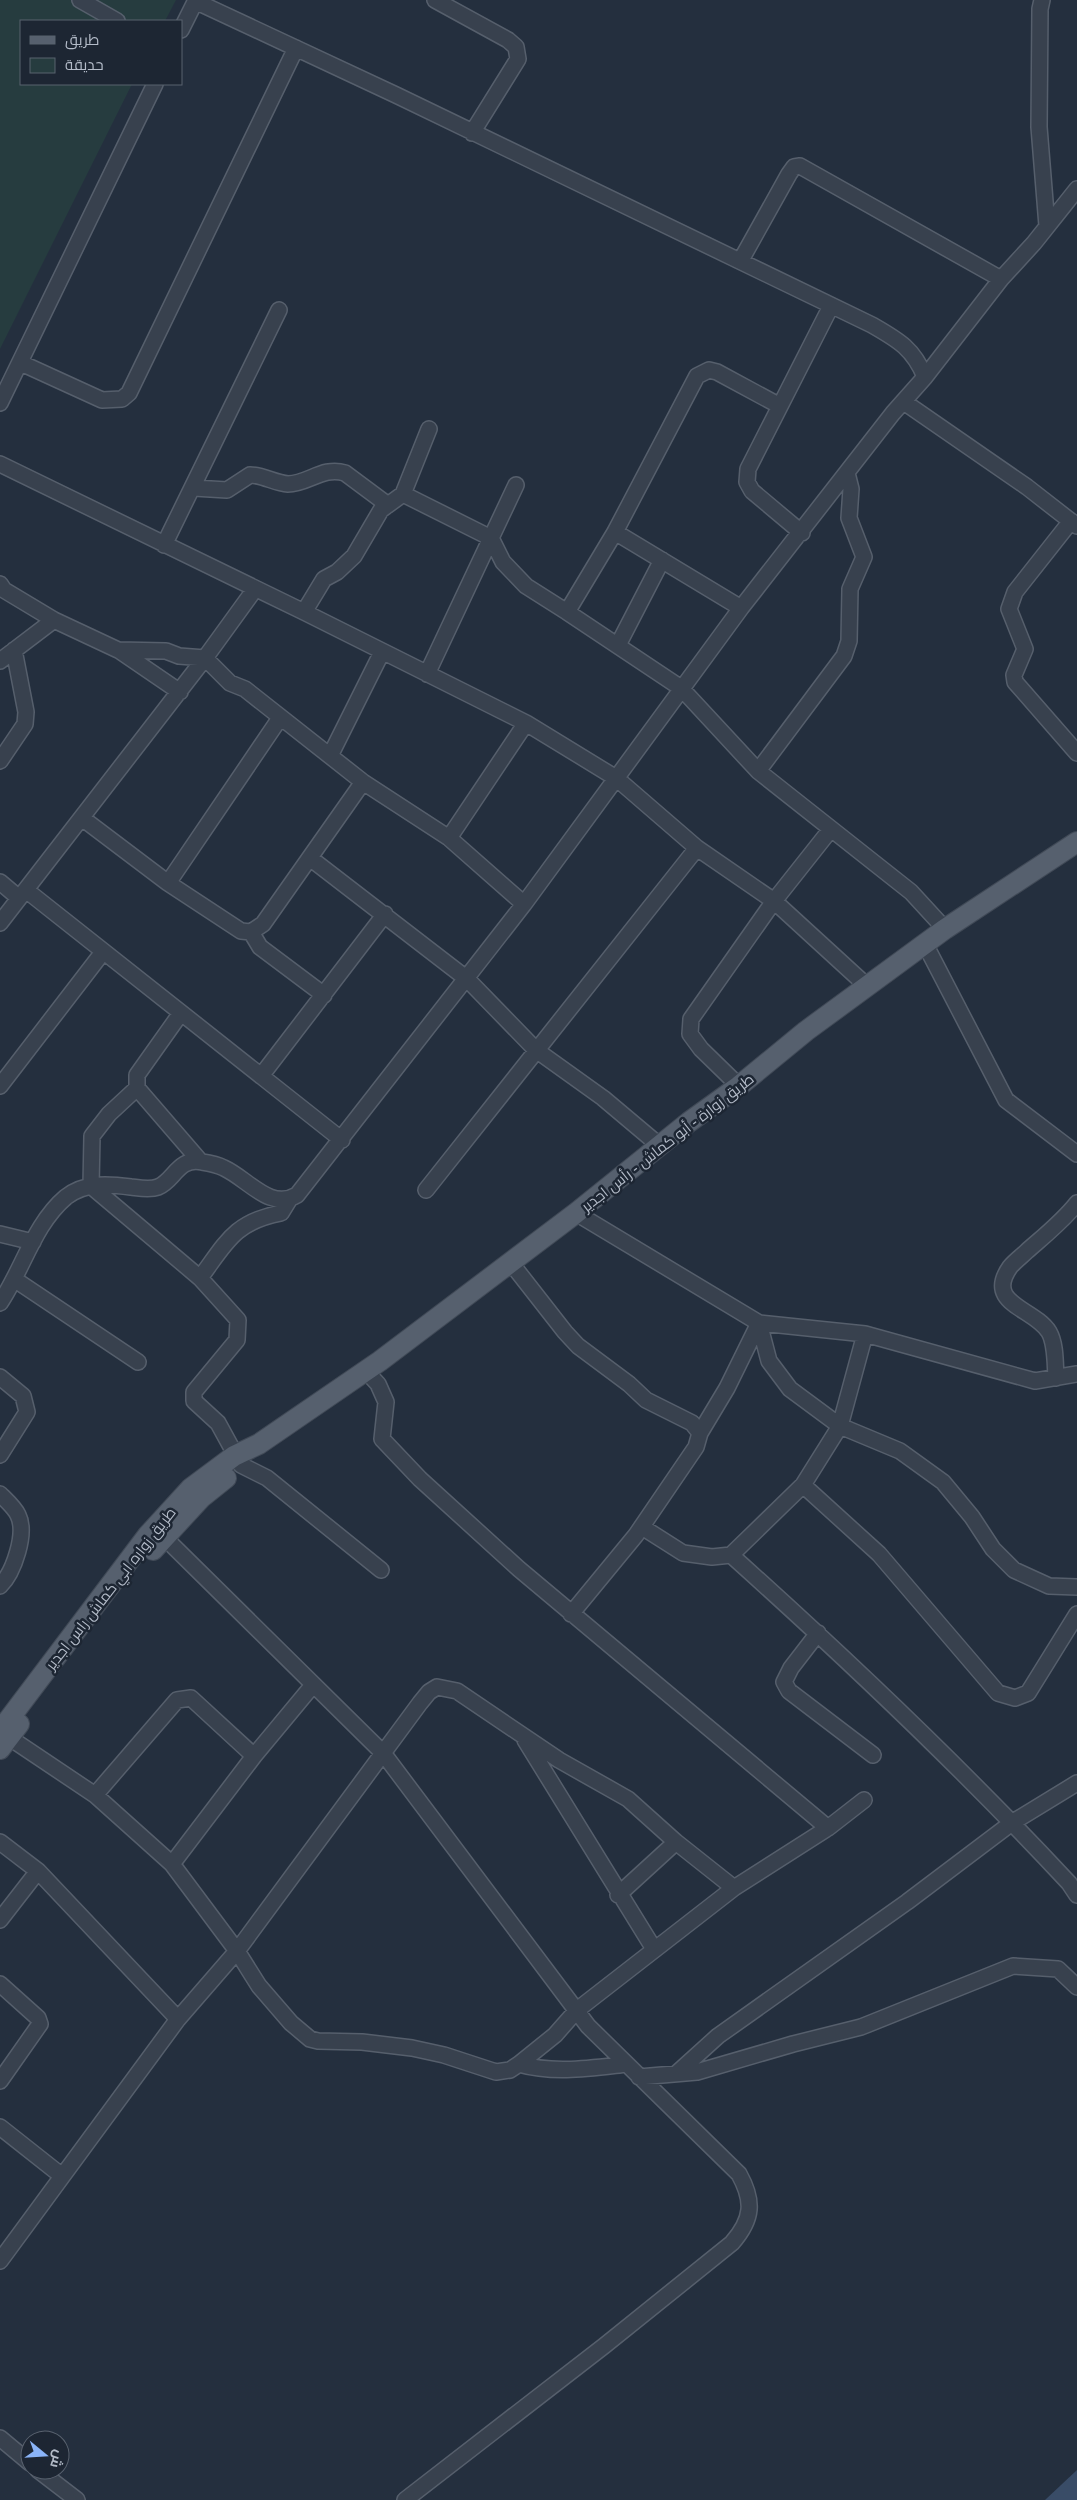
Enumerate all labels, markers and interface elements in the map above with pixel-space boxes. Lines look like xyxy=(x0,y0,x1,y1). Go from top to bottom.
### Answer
legend xyxy=(20,20,182,85)
text: طريق xyxy=(65,29,99,50)
text: حديقة xyxy=(65,54,104,74)
street label: طريق زوارة - أبو كماش - رأس اجدير xyxy=(576,1068,758,1217)
street label: طريق زواره ابي كماش راس اجدير xyxy=(40,1503,182,1676)
north arrow xyxy=(20,2430,70,2480)
text: ش xyxy=(46,2448,70,2471)

